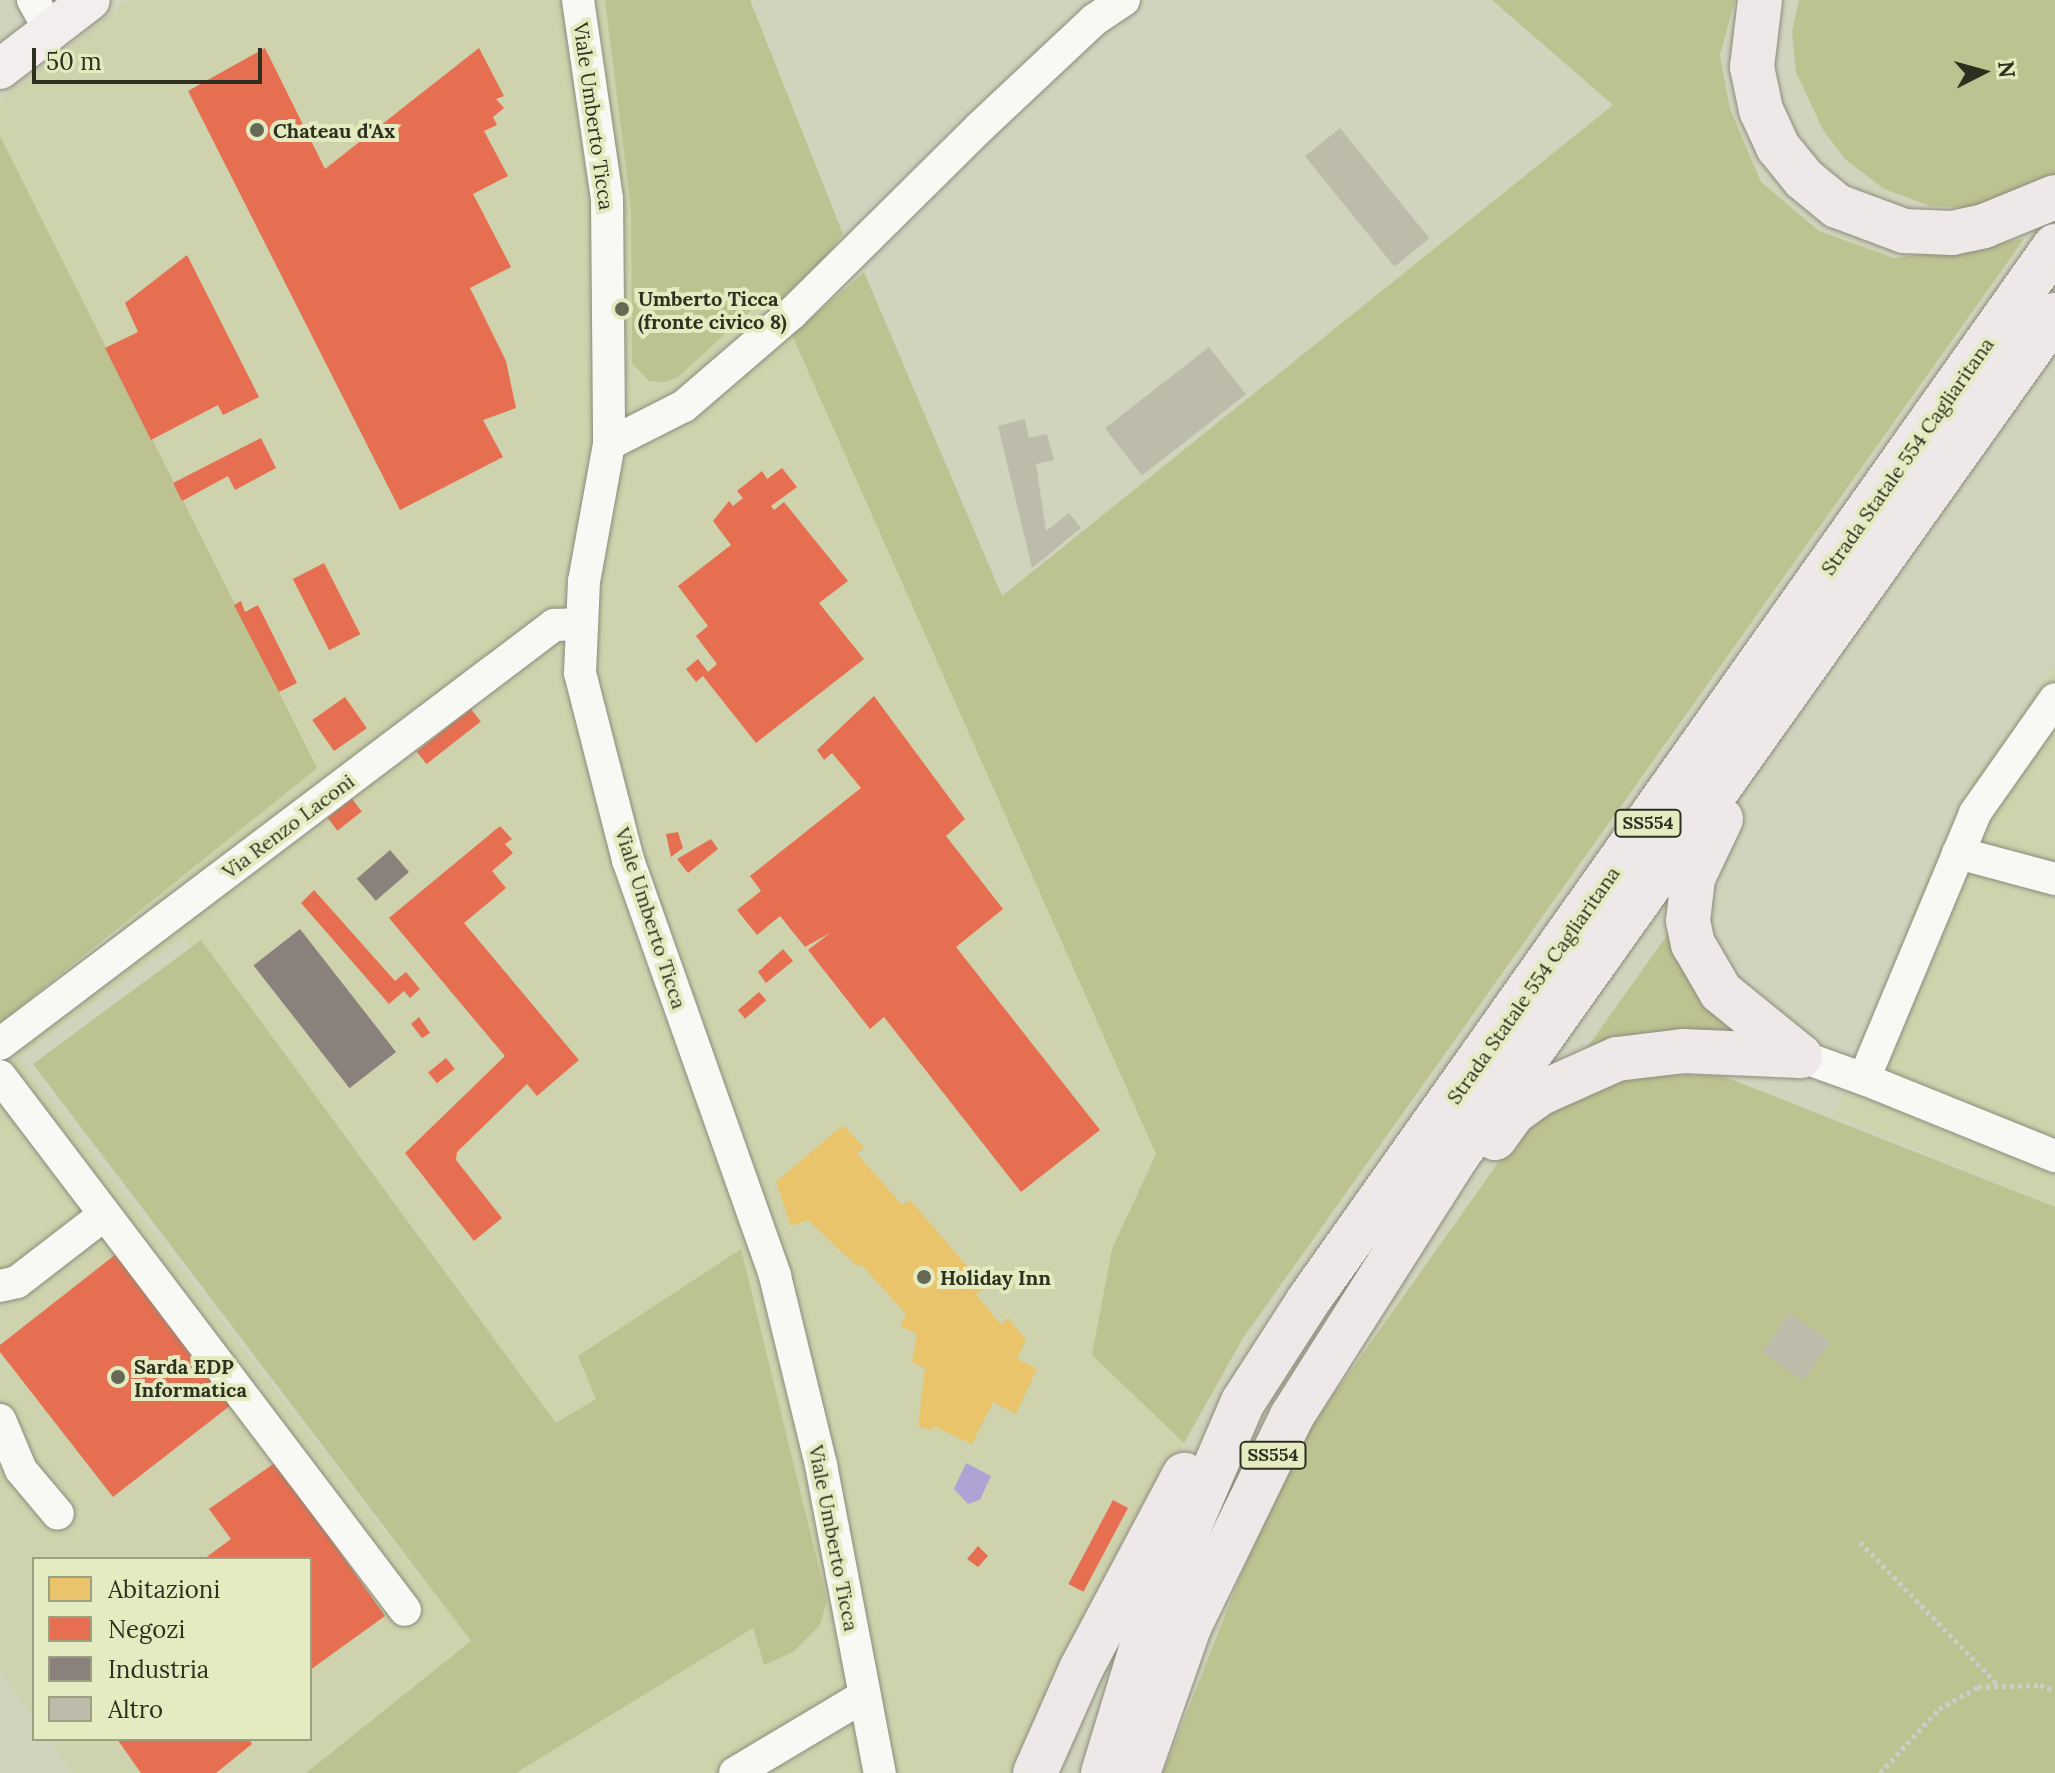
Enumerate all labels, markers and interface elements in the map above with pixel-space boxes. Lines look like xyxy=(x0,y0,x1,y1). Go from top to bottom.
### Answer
street label: Viale Umberto Ticca xyxy=(569,21,619,211)
scale bar xyxy=(36,32,266,82)
north arrow xyxy=(1943,32,2023,112)
text: 50 m xyxy=(46,46,102,77)
text: N xyxy=(1992,60,2022,79)
place label: Chateau d'Ax xyxy=(273,118,395,142)
marker: Chateau d'Ax xyxy=(248,121,266,139)
place label: Umberto Ticca (fronte civico 8) xyxy=(638,286,787,333)
marker: Umberto Ticca (fronte civico 8) xyxy=(613,300,631,318)
street label: Strada Statale 554 Cagliaritana xyxy=(1816,333,1998,579)
street label: Via Renzo Laconi xyxy=(217,769,359,883)
road number: SS554 xyxy=(1614,809,1682,837)
street label: Viale Umberto Ticca xyxy=(610,824,692,1012)
street label: Strada Statale 554 Cagliaritana xyxy=(1442,862,1624,1108)
place label: Holiday Inn xyxy=(940,1265,1051,1289)
marker: Holiday Inn xyxy=(915,1268,933,1286)
place label: Sarda EDP Informatica xyxy=(134,1354,247,1401)
marker: Sarda EDP Informatica xyxy=(109,1368,127,1386)
road number: SS554 xyxy=(1239,1441,1307,1469)
street label: Viale Umberto Ticca xyxy=(804,1443,864,1633)
legend xyxy=(32,1557,312,1741)
text: Abitazioni xyxy=(108,1574,220,1605)
text: Negozi xyxy=(108,1614,185,1645)
text: Industria xyxy=(108,1654,209,1685)
text: Altro xyxy=(108,1694,163,1725)

